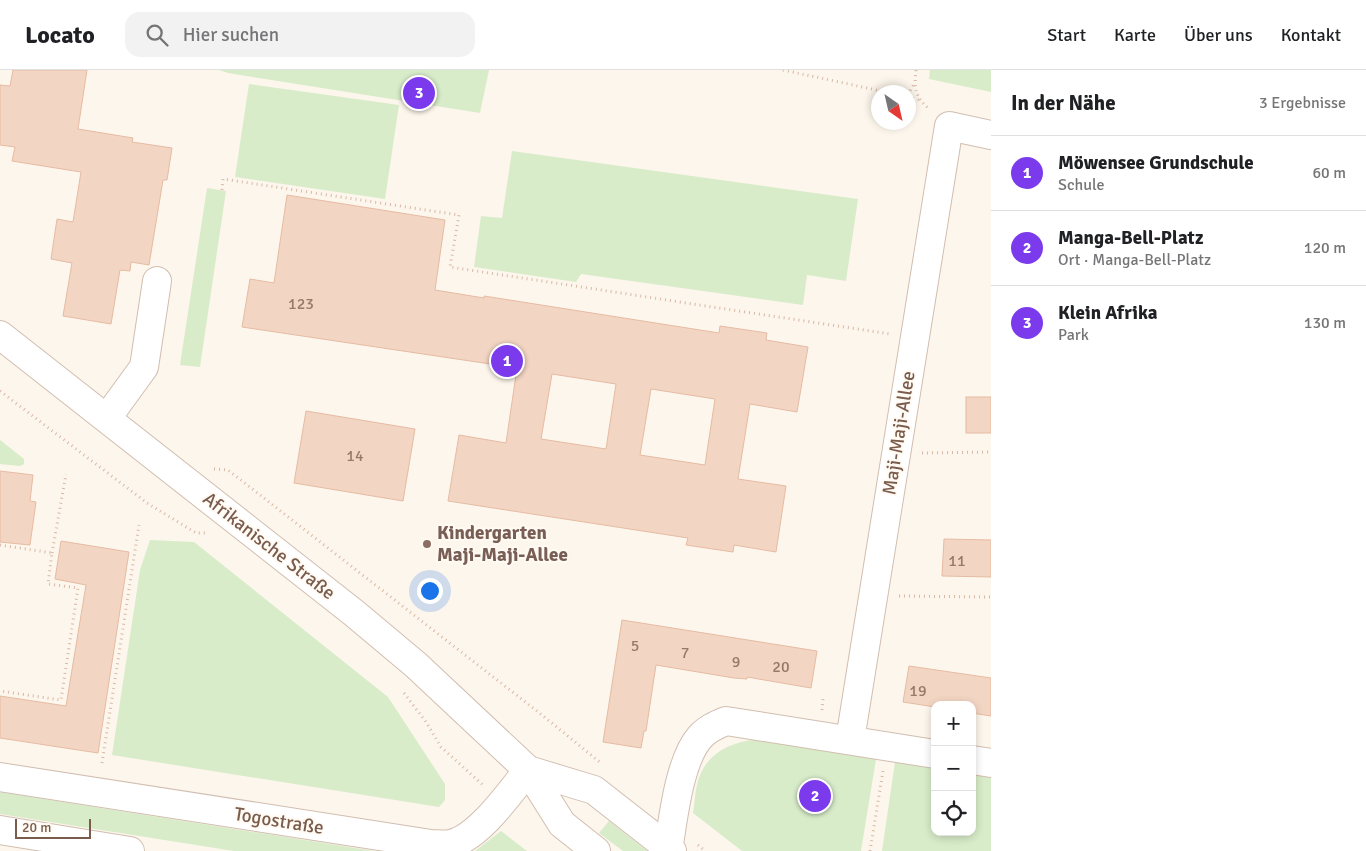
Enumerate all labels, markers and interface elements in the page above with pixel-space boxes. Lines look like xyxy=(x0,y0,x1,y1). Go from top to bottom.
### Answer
search box xyxy=(125,12,475,57)
text: Locato xyxy=(25,20,95,50)
icon: search xyxy=(143,21,171,49)
text: Hier suchen xyxy=(183,23,279,47)
text: Start xyxy=(1047,24,1086,46)
text: Karte xyxy=(1114,24,1156,46)
text: Über uns xyxy=(1184,24,1253,46)
text: Kontakt xyxy=(1281,24,1341,46)
pin: 3 xyxy=(403,74,435,112)
north arrow xyxy=(871,85,916,130)
text: In der Nähe xyxy=(1011,90,1116,116)
text: 3 Ergebnisse xyxy=(1259,93,1346,113)
text: Möwensee Grundschule xyxy=(1058,151,1254,175)
text: 1 xyxy=(1023,163,1031,183)
text: 60 m xyxy=(1312,163,1346,183)
text: Schule xyxy=(1058,175,1104,195)
text: Manga-Bell-Platz xyxy=(1058,226,1204,250)
text: 2 xyxy=(1023,238,1031,258)
text: 120 m xyxy=(1304,238,1346,258)
text: Ort · Manga-Bell-Platz xyxy=(1058,250,1211,270)
house number: 123 xyxy=(288,294,314,314)
text: Klein Afrika xyxy=(1058,301,1158,325)
text: 3 xyxy=(1023,313,1031,333)
text: 130 m xyxy=(1304,313,1346,333)
text: Park xyxy=(1058,325,1089,345)
pin: 1 xyxy=(491,342,523,380)
street label: Maji-Maji-Allee xyxy=(877,369,921,497)
house number: 14 xyxy=(346,446,364,466)
street label: Afrikanische Straße xyxy=(198,487,340,605)
place label: Kindergarten Maji-Maji-Allee xyxy=(437,521,568,567)
marker: Kindergarten Maji-Maji-Allee xyxy=(421,538,433,550)
house number: 11 xyxy=(948,551,966,571)
your location xyxy=(417,578,443,604)
house number: 5 xyxy=(631,636,639,656)
house number: 7 xyxy=(681,643,689,663)
house number: 9 xyxy=(732,652,740,672)
house number: 20 xyxy=(772,657,790,677)
house number: 19 xyxy=(909,681,927,701)
map controls xyxy=(931,701,976,836)
button: + xyxy=(931,701,976,746)
button: − xyxy=(931,746,976,791)
pin: 2 xyxy=(799,777,831,815)
button: locate xyxy=(931,791,976,836)
street label: Togostraße xyxy=(232,802,326,840)
scale bar xyxy=(15,816,91,839)
text: 20 m xyxy=(22,819,51,836)

